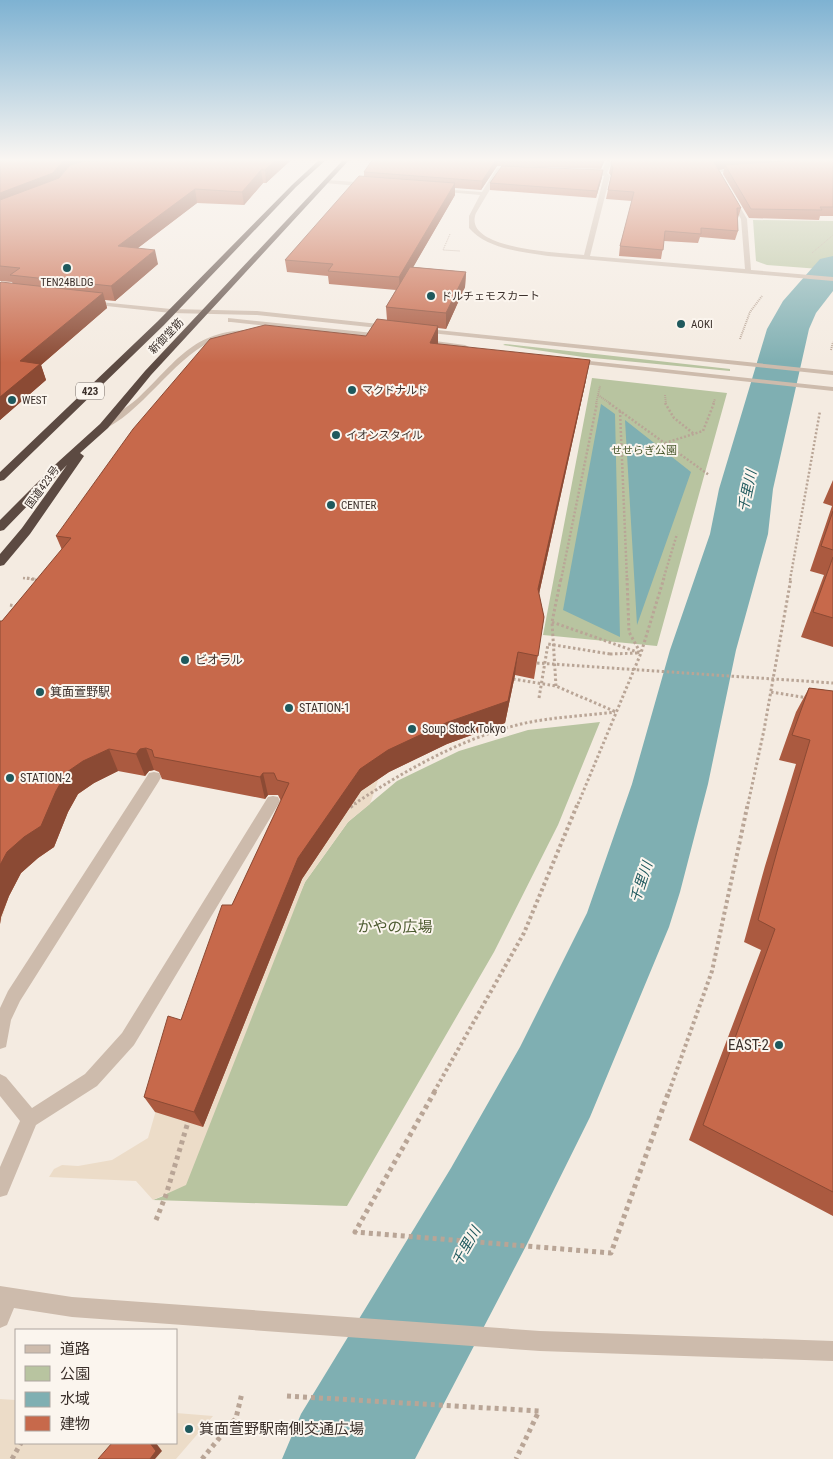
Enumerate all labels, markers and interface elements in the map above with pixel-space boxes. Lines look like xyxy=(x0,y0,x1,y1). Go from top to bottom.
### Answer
marker: TEN24BLDG xyxy=(61,262,73,274)
place label: TEN24BLDG xyxy=(41,276,93,289)
marker: ドルチェモスカート xyxy=(425,290,437,302)
place label: ドルチェモスカート xyxy=(441,290,540,303)
street label: 新御堂筋 xyxy=(146,316,186,357)
marker: AOKI xyxy=(675,318,687,330)
place label: AOKI xyxy=(691,318,713,331)
road number: 423 xyxy=(76,382,104,400)
marker: マクドナルド xyxy=(346,384,358,396)
place label: マクドナルド xyxy=(362,384,428,397)
marker: WEST xyxy=(6,394,18,406)
place label: WEST xyxy=(22,394,48,407)
marker: イオンスタイル xyxy=(330,429,342,441)
place label: イオンスタイル xyxy=(346,429,423,442)
park label: せせらぎ公園 xyxy=(611,444,677,457)
street label: 国道423号 xyxy=(23,464,62,511)
water label: 千里川 xyxy=(735,467,760,513)
marker: CENTER xyxy=(325,499,337,511)
place label: CENTER xyxy=(341,499,377,512)
place label: ビオラル xyxy=(195,653,243,667)
marker: ビオラル xyxy=(179,654,191,666)
place label: 箕面萱野駅 xyxy=(50,685,110,699)
marker: 箕面萱野駅 xyxy=(34,686,46,698)
place label: STATION-1 xyxy=(299,701,350,715)
marker: STATION-1 xyxy=(283,702,295,714)
place label: Soup Stock Tokyo xyxy=(422,722,506,736)
marker: Soup Stock Tokyo xyxy=(406,723,418,735)
place label: STATION-2 xyxy=(20,771,71,785)
marker: STATION-2 xyxy=(4,772,16,784)
water label: 千里川 xyxy=(627,858,656,904)
park label: かやの広場 xyxy=(357,918,433,936)
place label: EAST-2 xyxy=(728,1036,769,1054)
marker: EAST-2 xyxy=(773,1039,785,1051)
water label: 千里川 xyxy=(449,1222,484,1268)
legend xyxy=(15,1329,178,1444)
text: 道路 xyxy=(60,1340,90,1358)
text: 公園 xyxy=(60,1365,90,1383)
text: 水域 xyxy=(60,1390,90,1408)
text: 建物 xyxy=(60,1415,90,1433)
place label: 箕面萱野駅南側交通広場 xyxy=(199,1420,364,1438)
marker: 箕面萱野駅南側交通広場 xyxy=(183,1423,195,1435)

